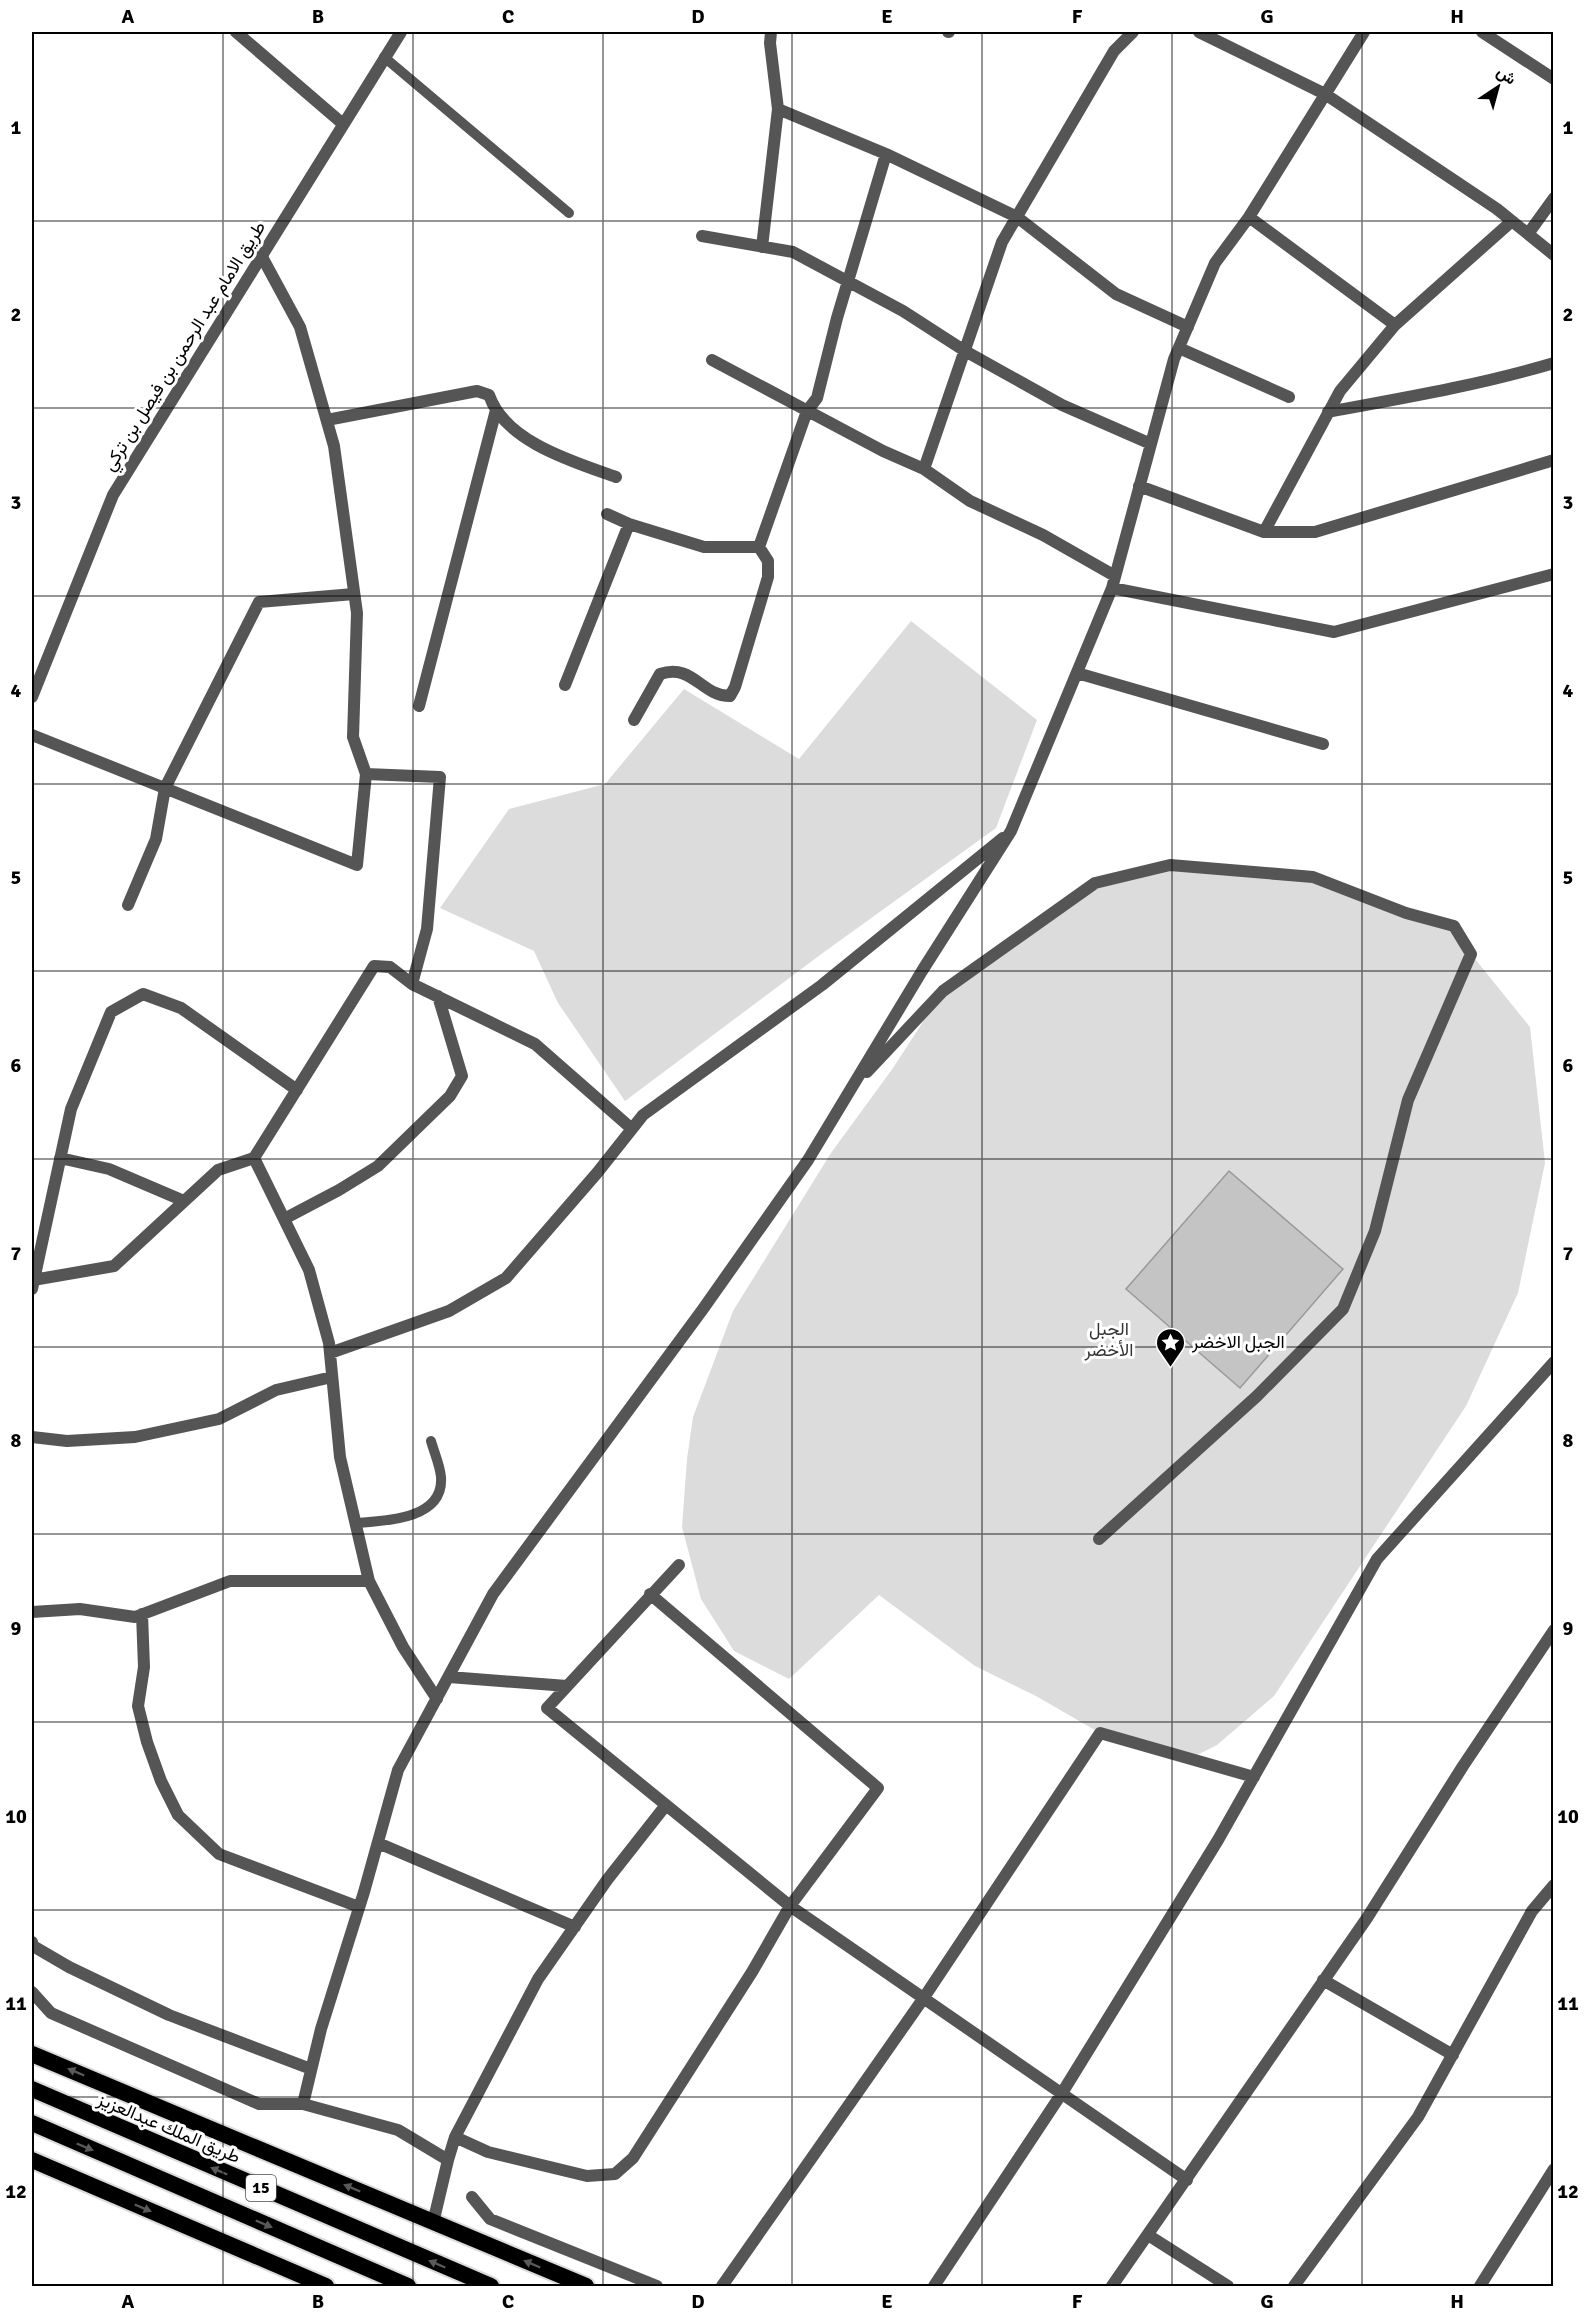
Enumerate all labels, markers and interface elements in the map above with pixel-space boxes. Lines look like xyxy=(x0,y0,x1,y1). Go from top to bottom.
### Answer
text: A xyxy=(122,4,135,29)
text: B xyxy=(312,4,324,29)
text: C xyxy=(502,4,514,29)
text: D xyxy=(691,4,705,29)
text: E xyxy=(881,4,893,29)
text: F xyxy=(1072,4,1083,29)
text: G xyxy=(1260,4,1274,29)
text: H xyxy=(1450,4,1464,29)
north arrow xyxy=(1468,57,1528,117)
text: ش xyxy=(1493,62,1520,89)
text: 1 xyxy=(11,115,22,140)
text: 1 xyxy=(1563,115,1574,140)
street label: طريق الامام عبد الرحمن بن فيصل بن تركي xyxy=(98,217,274,477)
text: 2 xyxy=(11,302,21,327)
text: 2 xyxy=(1563,302,1573,327)
text: 3 xyxy=(11,490,21,515)
text: 3 xyxy=(1563,490,1573,515)
text: 4 xyxy=(11,678,22,703)
text: 4 xyxy=(1563,678,1574,703)
text: 5 xyxy=(11,865,21,890)
text: 5 xyxy=(1563,865,1573,890)
text: 6 xyxy=(11,1053,22,1078)
text: 6 xyxy=(1563,1053,1574,1078)
text: 7 xyxy=(11,1241,22,1266)
text: 7 xyxy=(1563,1241,1574,1266)
park label: الجبل الأخضر xyxy=(1084,1318,1133,1361)
place icon: الجبل الاخضر xyxy=(1155,1326,1187,1368)
place label: الجبل الاخضر xyxy=(1191,1331,1285,1353)
text: 8 xyxy=(11,1428,22,1453)
text: 8 xyxy=(1563,1428,1574,1453)
text: 9 xyxy=(11,1616,22,1641)
text: 9 xyxy=(1563,1616,1574,1641)
text: 10 xyxy=(5,1804,27,1829)
text: 10 xyxy=(1557,1804,1579,1829)
text: 11 xyxy=(5,1991,27,2016)
text: 11 xyxy=(1557,1991,1579,2016)
one-way arrow xyxy=(66,2067,84,2077)
street label: طريق الملك عبدالعزيز xyxy=(93,2088,244,2168)
one-way arrow xyxy=(77,2142,94,2151)
one-way arrow xyxy=(210,2166,228,2175)
road number: 15 xyxy=(246,2175,276,2201)
text: 12 xyxy=(5,2179,27,2204)
text: 12 xyxy=(1557,2179,1579,2204)
one-way arrow xyxy=(344,2184,361,2193)
one-way arrow xyxy=(135,2203,153,2213)
one-way arrow xyxy=(255,2220,273,2229)
one-way arrow xyxy=(428,2258,446,2268)
one-way arrow xyxy=(523,2259,541,2268)
text: A xyxy=(122,2289,135,2314)
text: B xyxy=(312,2289,324,2314)
text: C xyxy=(502,2289,514,2314)
text: D xyxy=(691,2289,705,2314)
text: E xyxy=(881,2289,893,2314)
text: F xyxy=(1072,2289,1083,2314)
text: G xyxy=(1260,2289,1274,2314)
text: H xyxy=(1450,2289,1464,2314)

